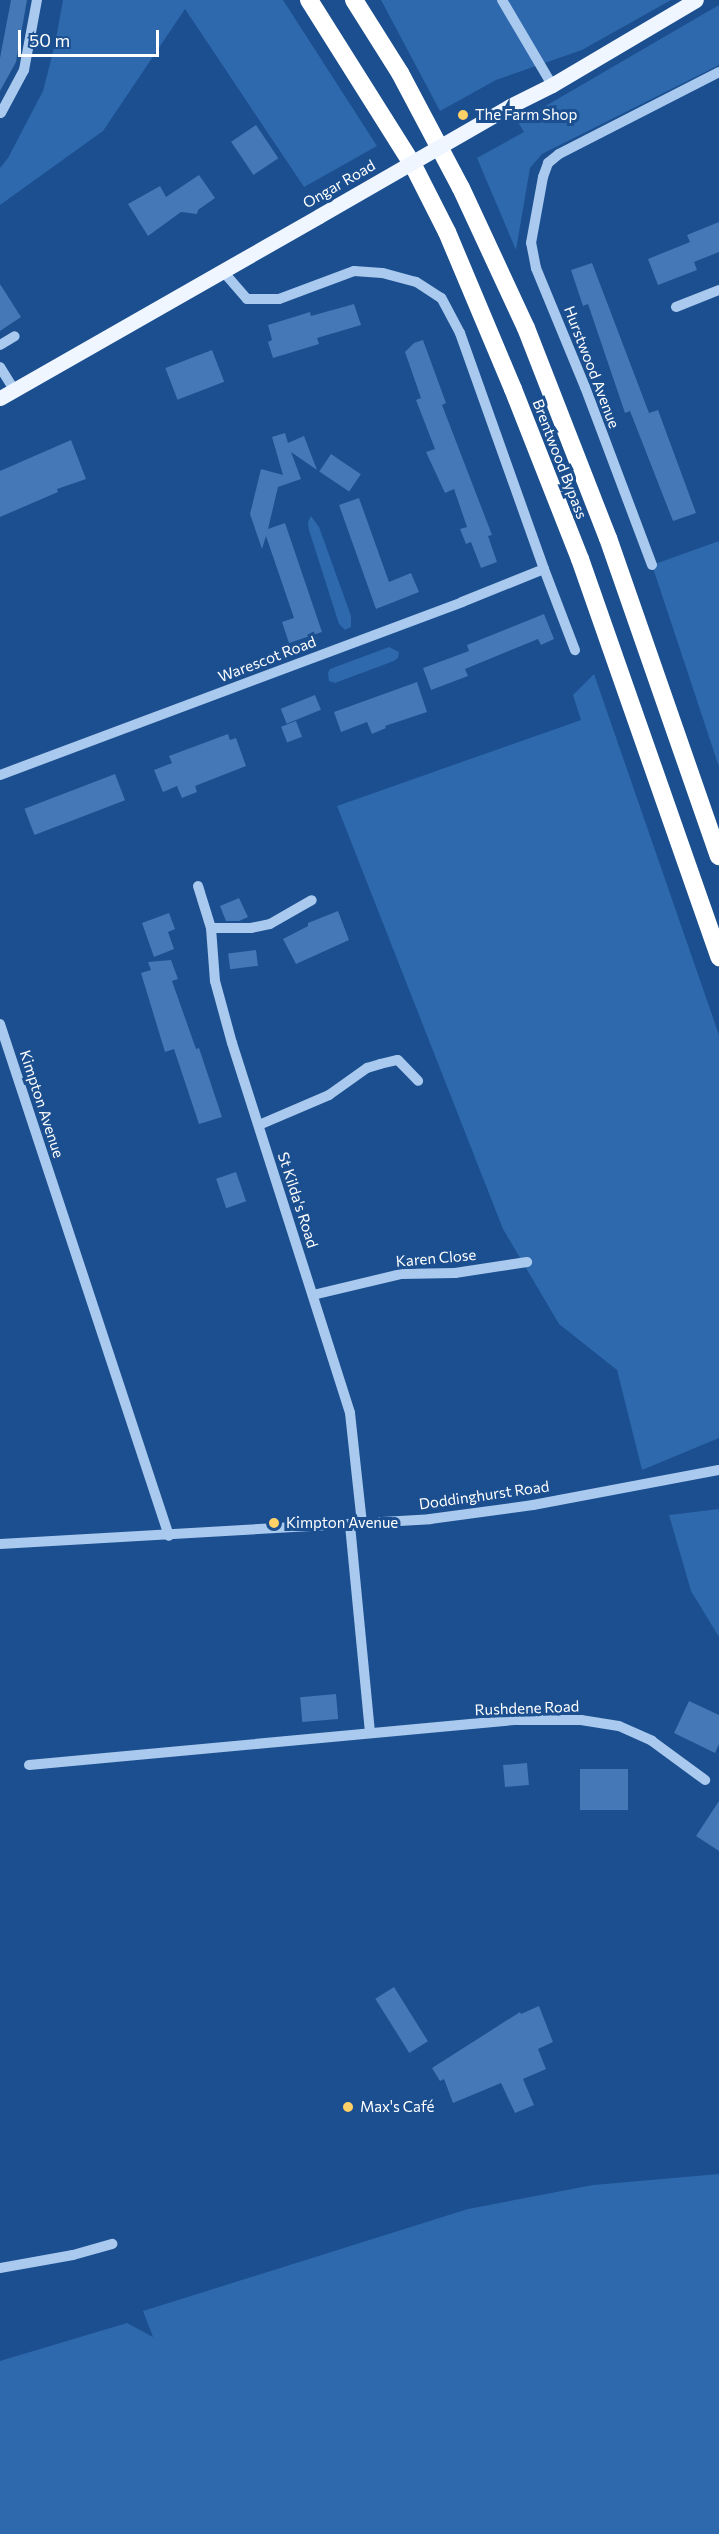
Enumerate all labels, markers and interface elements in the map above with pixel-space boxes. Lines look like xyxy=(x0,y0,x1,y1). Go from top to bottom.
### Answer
scale bar xyxy=(21,18,162,56)
text: 50 m xyxy=(29,29,70,51)
place label: The Farm Shop xyxy=(475,106,577,124)
marker: The Farm Shop xyxy=(456,108,470,122)
street label: Ongar Road xyxy=(300,156,378,212)
street label: Hurstwood Avenue xyxy=(560,303,624,431)
street label: Brentwood Bypass xyxy=(529,396,591,522)
street label: Warescot Road xyxy=(216,632,318,686)
street label: Kimpton Avenue xyxy=(16,1048,68,1160)
street label: St Kilda's Road xyxy=(274,1150,322,1250)
street label: Karen Close xyxy=(395,1246,477,1270)
street label: Doddinghurst Road xyxy=(418,1477,550,1513)
place label: Kimpton Avenue xyxy=(286,1514,398,1532)
marker: Kimpton Avenue xyxy=(267,1516,281,1530)
street label: Rushdene Road xyxy=(474,1697,580,1719)
place label: Max's Café xyxy=(360,2098,434,2116)
marker: Max's Café xyxy=(341,2100,355,2114)

